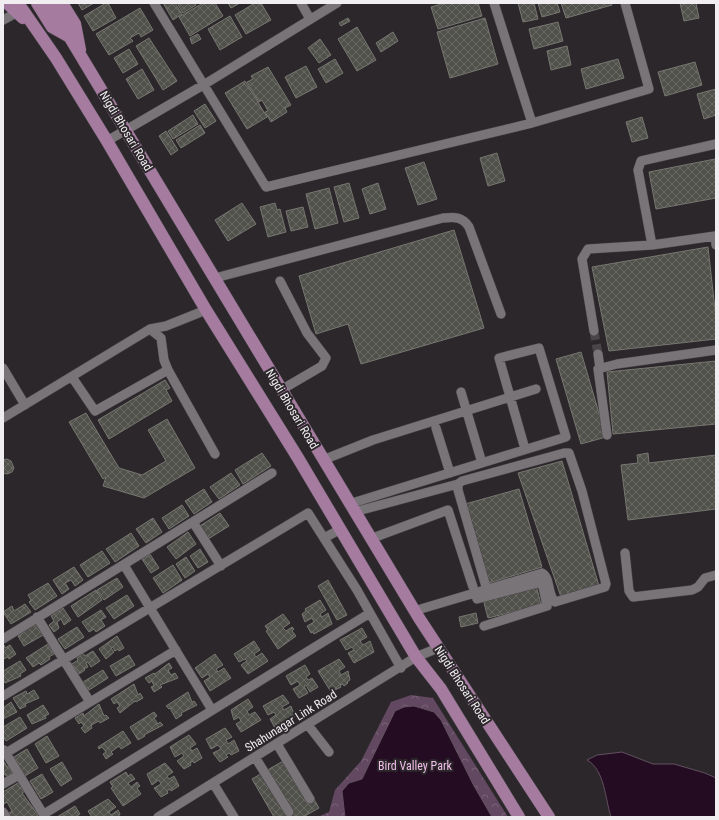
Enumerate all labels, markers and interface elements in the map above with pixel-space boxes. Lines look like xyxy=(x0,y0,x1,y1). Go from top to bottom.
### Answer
street label: Nigdi Bhosari Road xyxy=(97,89,155,173)
street label: Nigdi Bhosari Road xyxy=(263,367,321,451)
street label: Nigdi Bhosari Road xyxy=(432,643,493,727)
street label: Shahunagar Link Road xyxy=(243,687,339,755)
park label: Bird Valley Park xyxy=(378,759,453,773)

